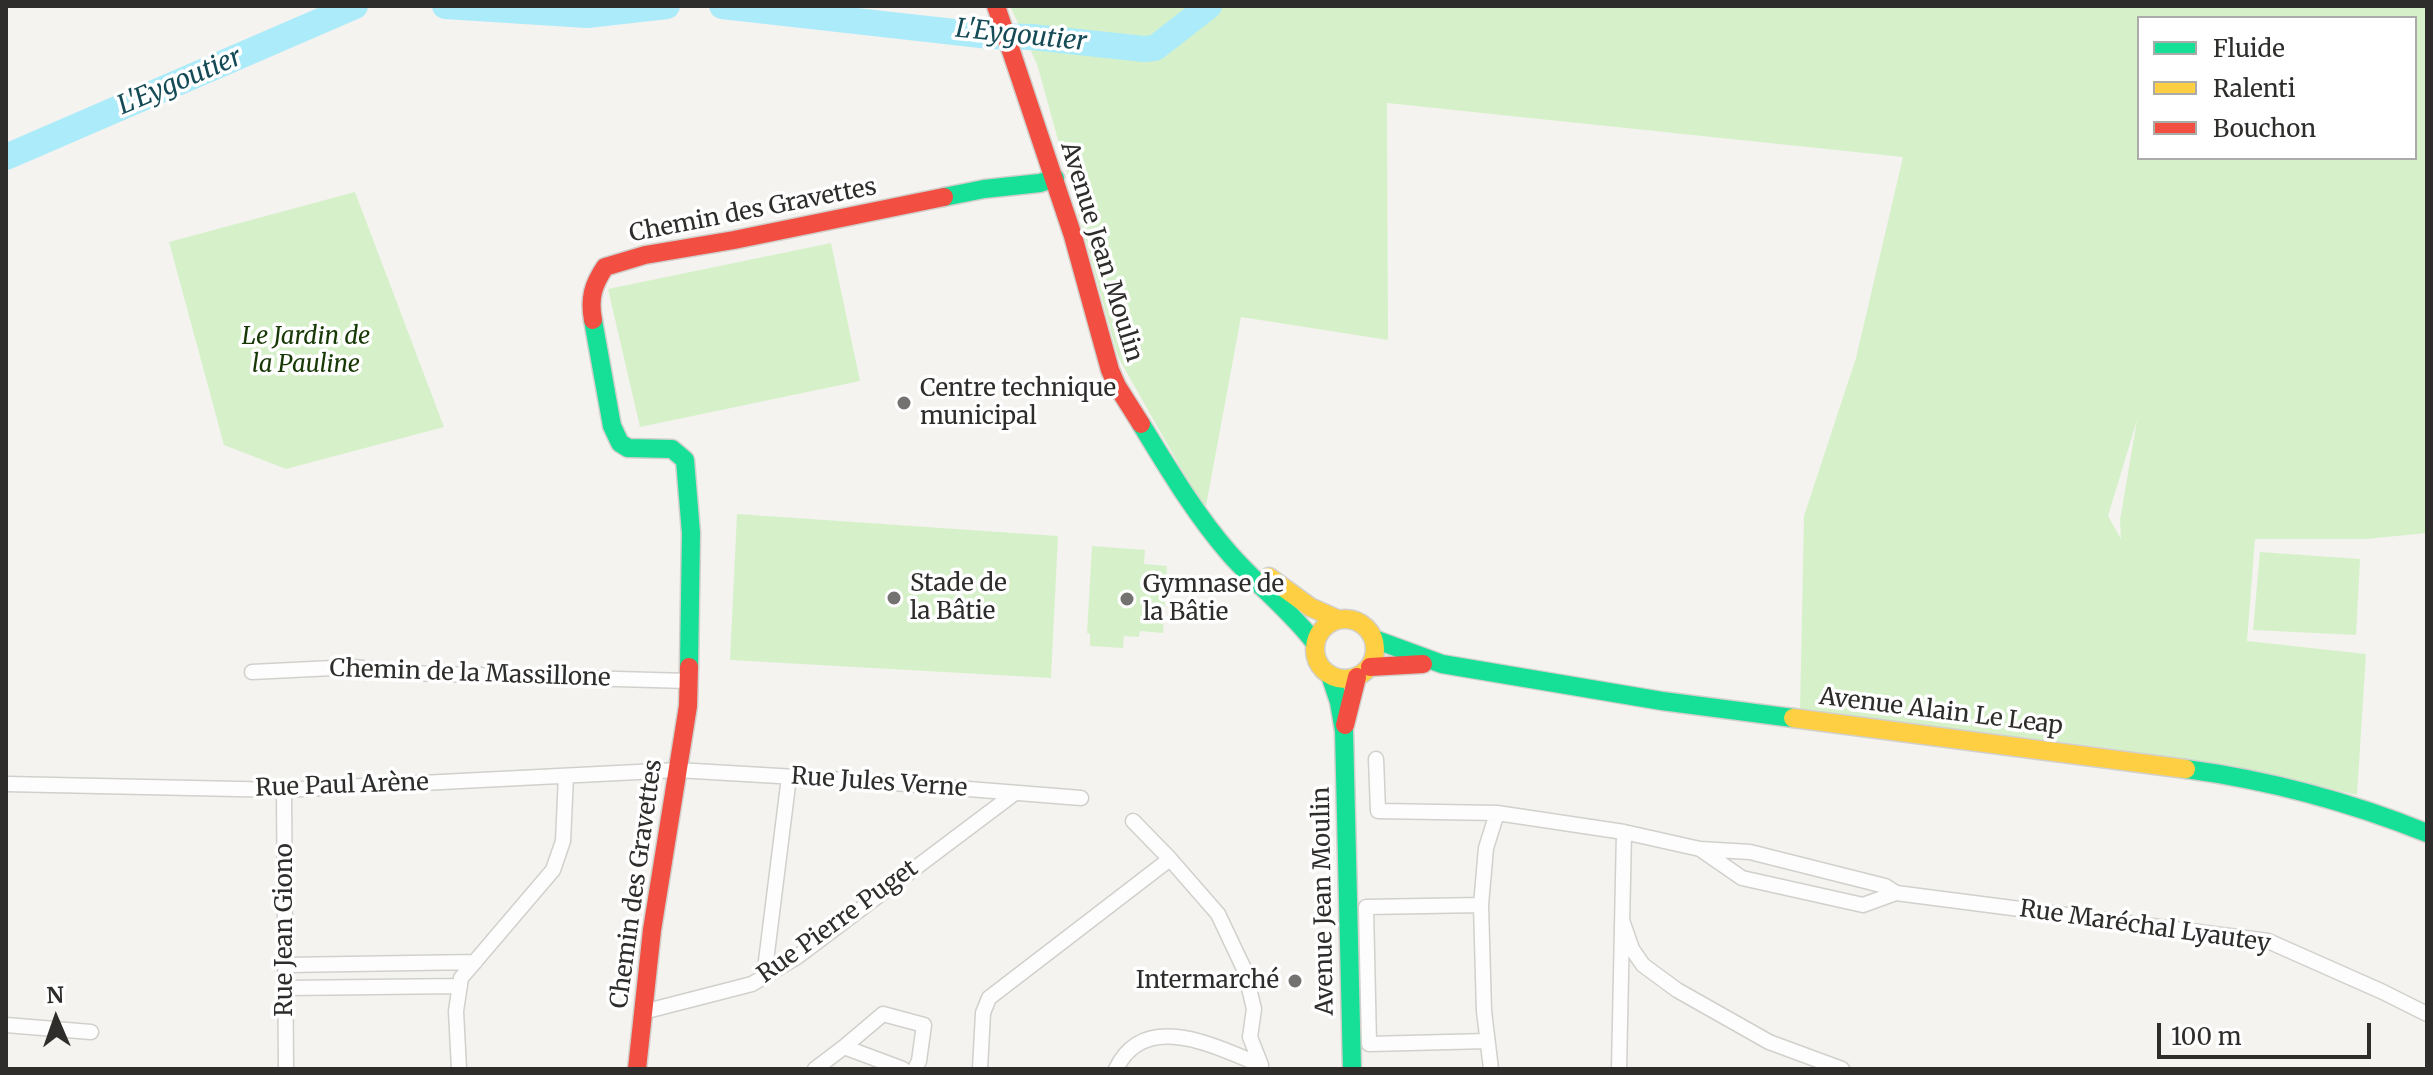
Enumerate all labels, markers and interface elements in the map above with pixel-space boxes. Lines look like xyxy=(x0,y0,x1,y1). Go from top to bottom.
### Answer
water label: L'Eygoutier xyxy=(954,14,1088,58)
legend xyxy=(2137,16,2417,160)
text: Fluide xyxy=(2213,33,2285,64)
water label: L'Eygoutier xyxy=(113,42,247,122)
text: Ralenti xyxy=(2213,73,2296,104)
text: Bouchon xyxy=(2213,113,2316,144)
street label: Avenue Jean Moulin xyxy=(1054,138,1148,366)
street label: Chemin des Gravettes xyxy=(627,173,879,249)
park label: Le Jardin de la Pauline xyxy=(242,323,370,379)
place label: Centre technique municipal xyxy=(920,375,1116,431)
marker: Centre technique municipal xyxy=(895,394,913,412)
place label: Stade de la Bâtie xyxy=(910,570,1007,626)
place label: Gymnase de la Bâtie xyxy=(1143,571,1284,627)
marker: Stade de la Bâtie xyxy=(885,589,903,607)
marker: Gymnase de la Bâtie xyxy=(1118,590,1136,608)
street label: Chemin de la Massillone xyxy=(329,655,611,693)
street label: Avenue Alain Le Leap xyxy=(1817,683,2065,741)
street label: Chemin des Gravettes xyxy=(605,758,669,1010)
street label: Rue Jules Verne xyxy=(790,762,968,804)
street label: Rue Paul Arène xyxy=(255,769,429,803)
street label: Avenue Jean Moulin xyxy=(1308,786,1340,1016)
street label: Rue Jean Giono xyxy=(271,843,299,1017)
street label: Rue Pierre Puget xyxy=(752,854,924,990)
street label: Rue Maréchal Lyautey xyxy=(2018,895,2272,959)
place label: Intermarché xyxy=(1136,967,1279,995)
marker: Intermarché xyxy=(1286,972,1304,990)
north arrow xyxy=(16,979,96,1059)
text: N xyxy=(46,981,64,1009)
scale bar xyxy=(2161,1007,2375,1057)
text: 100 m xyxy=(2171,1021,2241,1052)

